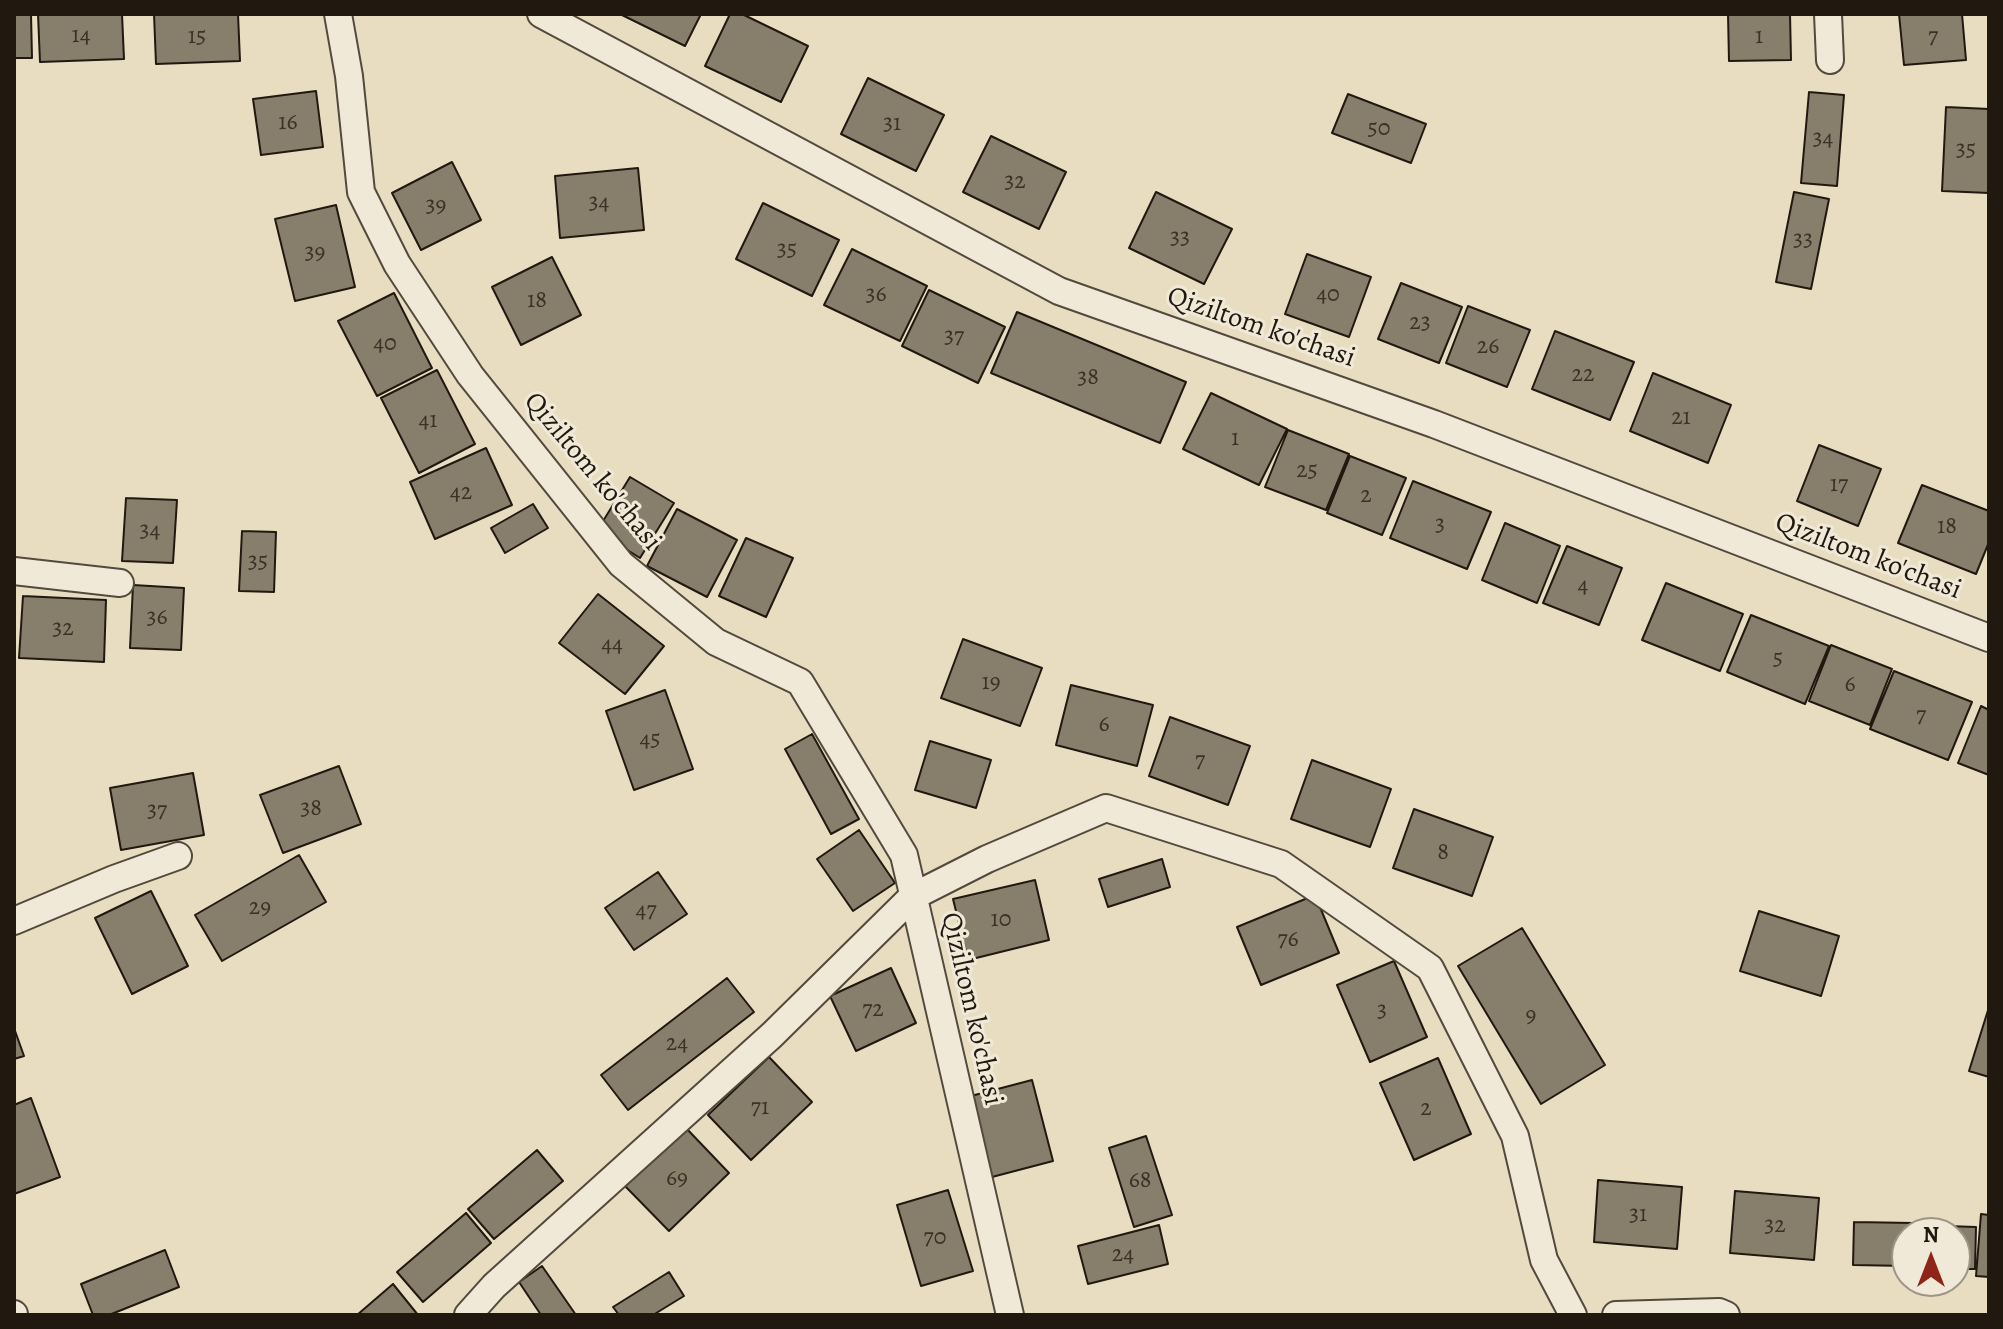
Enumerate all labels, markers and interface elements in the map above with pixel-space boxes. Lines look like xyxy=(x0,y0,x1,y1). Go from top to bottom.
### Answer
house number: 14 xyxy=(71,22,91,50)
house number: 15 xyxy=(188,23,206,51)
house number: 1 xyxy=(1755,23,1763,51)
house number: 7 xyxy=(1928,23,1938,51)
house number: 16 xyxy=(278,109,298,137)
house number: 31 xyxy=(883,110,901,138)
house number: 50 xyxy=(1367,115,1391,143)
house number: 34 xyxy=(1813,125,1833,153)
house number: 35 xyxy=(1956,136,1976,164)
house number: 32 xyxy=(1004,168,1026,196)
house number: 34 xyxy=(589,189,609,217)
house number: 39 xyxy=(426,192,446,220)
house number: 33 xyxy=(1170,224,1190,252)
house number: 33 xyxy=(1793,226,1813,254)
house number: 35 xyxy=(777,236,797,264)
house number: 39 xyxy=(305,239,325,267)
street label: Qiziltom ko'chasi xyxy=(1163,280,1359,376)
house number: 36 xyxy=(865,281,887,309)
house number: 40 xyxy=(1316,281,1340,309)
house number: 18 xyxy=(527,287,547,315)
house number: 23 xyxy=(1409,309,1431,337)
house number: 37 xyxy=(944,323,964,351)
house number: 40 xyxy=(373,330,397,358)
house number: 26 xyxy=(1477,333,1499,361)
house number: 22 xyxy=(1572,361,1594,389)
house number: 38 xyxy=(1077,364,1099,392)
street label: Qiziltom ko'chasi xyxy=(516,386,668,558)
house number: 21 xyxy=(1671,404,1691,432)
house number: 41 xyxy=(418,407,438,435)
house number: 1 xyxy=(1231,425,1239,453)
house number: 25 xyxy=(1296,457,1318,485)
house number: 17 xyxy=(1830,471,1848,499)
house number: 42 xyxy=(450,479,472,507)
house number: 2 xyxy=(1360,482,1372,510)
street label: Qiziltom ko'chasi xyxy=(1770,506,1966,608)
house number: 3 xyxy=(1435,511,1445,539)
house number: 18 xyxy=(1937,513,1957,541)
house number: 34 xyxy=(140,517,160,545)
house number: 35 xyxy=(248,548,268,576)
house number: 4 xyxy=(1578,572,1588,600)
house number: 36 xyxy=(146,604,168,632)
house number: 32 xyxy=(52,615,74,643)
house number: 44 xyxy=(601,631,623,659)
house number: 5 xyxy=(1773,645,1783,673)
house number: 19 xyxy=(981,669,1001,697)
house number: 6 xyxy=(1844,671,1856,699)
house number: 7 xyxy=(1916,702,1926,730)
house number: 6 xyxy=(1098,711,1110,739)
house number: 45 xyxy=(639,726,661,754)
house number: 7 xyxy=(1195,747,1205,775)
house number: 38 xyxy=(300,795,322,823)
house number: 37 xyxy=(147,797,167,825)
house number: 8 xyxy=(1437,839,1449,867)
house number: 29 xyxy=(249,894,271,922)
house number: 47 xyxy=(636,897,656,925)
house number: 10 xyxy=(991,906,1011,934)
street label: Qiziltom ko'chasi xyxy=(933,909,1009,1109)
house number: 76 xyxy=(1277,926,1299,954)
house number: 72 xyxy=(862,996,884,1024)
house number: 3 xyxy=(1377,997,1387,1025)
house number: 9 xyxy=(1526,1002,1536,1030)
house number: 24 xyxy=(666,1030,688,1058)
house number: 71 xyxy=(751,1094,769,1122)
house number: 2 xyxy=(1420,1095,1432,1123)
house number: 69 xyxy=(666,1165,688,1193)
house number: 68 xyxy=(1129,1167,1151,1195)
house number: 31 xyxy=(1629,1201,1647,1229)
house number: 32 xyxy=(1764,1212,1786,1240)
north arrow xyxy=(1891,1217,1971,1297)
text: N xyxy=(1923,1220,1939,1250)
house number: 70 xyxy=(924,1224,946,1252)
house number: 24 xyxy=(1112,1241,1134,1269)

